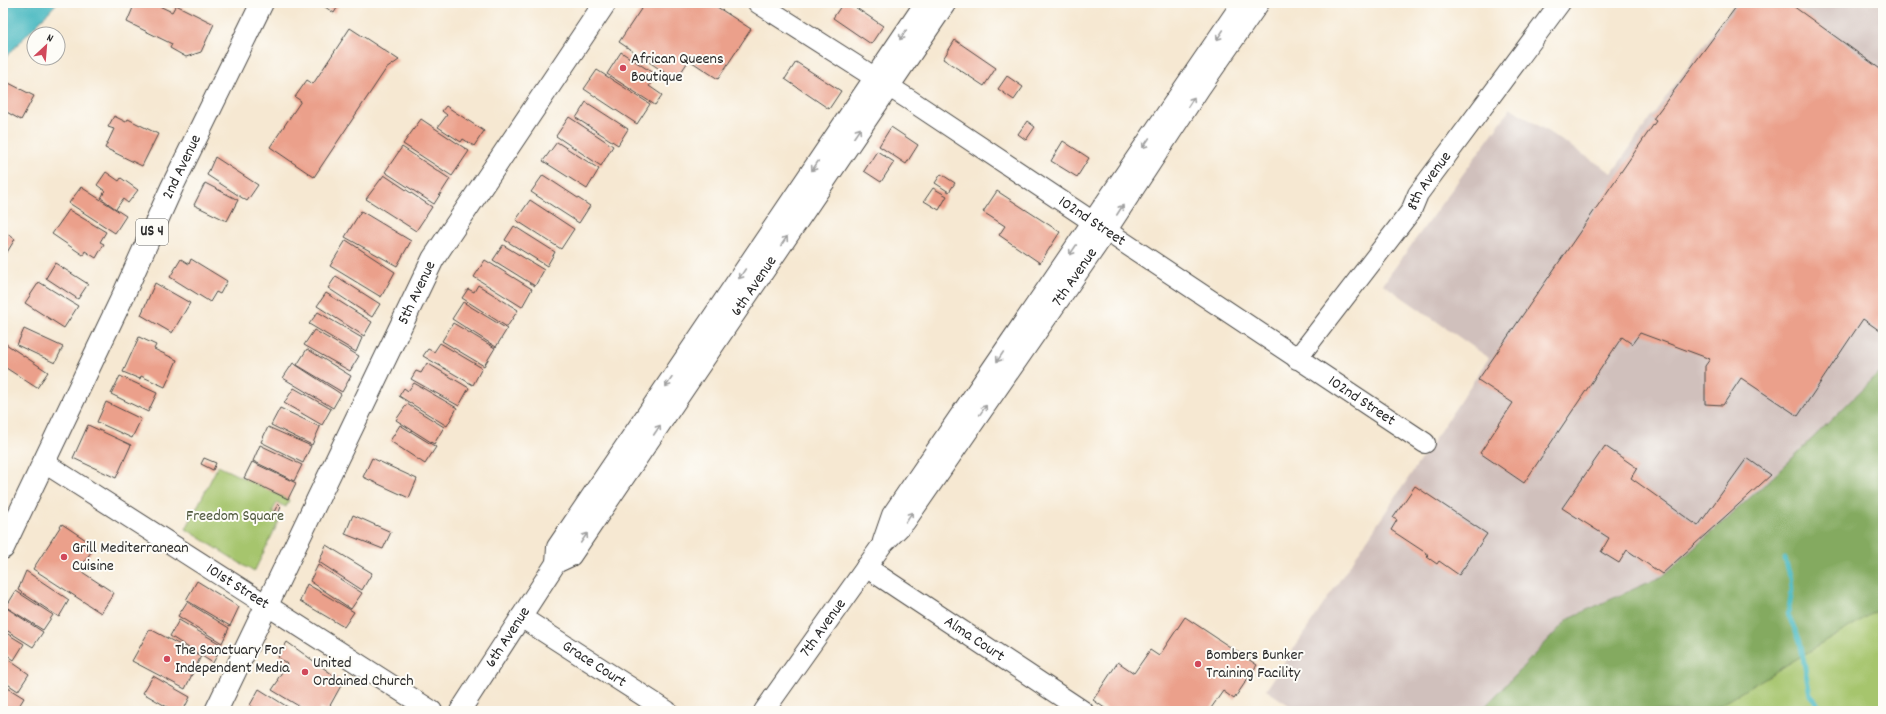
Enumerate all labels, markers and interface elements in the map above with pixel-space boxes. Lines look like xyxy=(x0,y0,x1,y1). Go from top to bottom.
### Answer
north arrow xyxy=(26,26,66,66)
one-way arrow xyxy=(1216,29,1224,40)
text: N xyxy=(44,30,56,47)
one-way arrow xyxy=(899,30,907,41)
place label: African Queens Boutique xyxy=(631,48,724,89)
marker: African Queens Boutique xyxy=(618,63,628,73)
one-way arrow xyxy=(1188,96,1196,108)
one-way arrow xyxy=(853,128,861,139)
street label: 2nd Avenue xyxy=(156,131,207,203)
one-way arrow xyxy=(1142,137,1151,148)
street label: 8th Avenue xyxy=(1401,147,1457,214)
one-way arrow xyxy=(811,161,819,172)
street label: 102nd Street xyxy=(1054,190,1130,252)
one-way arrow xyxy=(1116,205,1124,216)
road number: US 4 xyxy=(136,219,168,245)
one-way arrow xyxy=(780,236,788,247)
street label: 7th Avenue xyxy=(1046,243,1103,311)
one-way arrow xyxy=(1069,244,1077,255)
street label: 6th Avenue xyxy=(725,251,783,321)
street label: 5th Avenue xyxy=(392,257,442,328)
one-way arrow xyxy=(738,268,746,279)
one-way arrow xyxy=(996,352,1004,363)
street label: 102nd Street xyxy=(1323,370,1400,432)
one-way arrow xyxy=(665,376,673,387)
one-way arrow xyxy=(979,405,987,416)
one-way arrow xyxy=(653,424,661,436)
park label: Freedom Square xyxy=(186,505,284,528)
one-way arrow xyxy=(905,511,913,522)
one-way arrow xyxy=(580,532,588,543)
place label: Grill Mediterranean Cuisine xyxy=(72,537,189,578)
marker: Grill Mediterranean Cuisine xyxy=(59,552,69,562)
street label: 101st Street xyxy=(201,558,274,615)
street label: 7th Avenue xyxy=(794,594,852,662)
street label: 6th Avenue xyxy=(480,602,536,672)
street label: Alma Court xyxy=(939,610,1009,667)
street label: Grace Court xyxy=(557,635,631,693)
place label: The Sanctuary For Independent Media xyxy=(175,639,290,680)
place label: Bombers Bunker Training Facility xyxy=(1206,644,1303,685)
place label: United Ordained Church xyxy=(313,652,413,693)
marker: The Sanctuary For Independent Media xyxy=(162,654,172,664)
marker: Bombers Bunker Training Facility xyxy=(1193,659,1203,669)
marker: United Ordained Church xyxy=(300,667,310,677)

